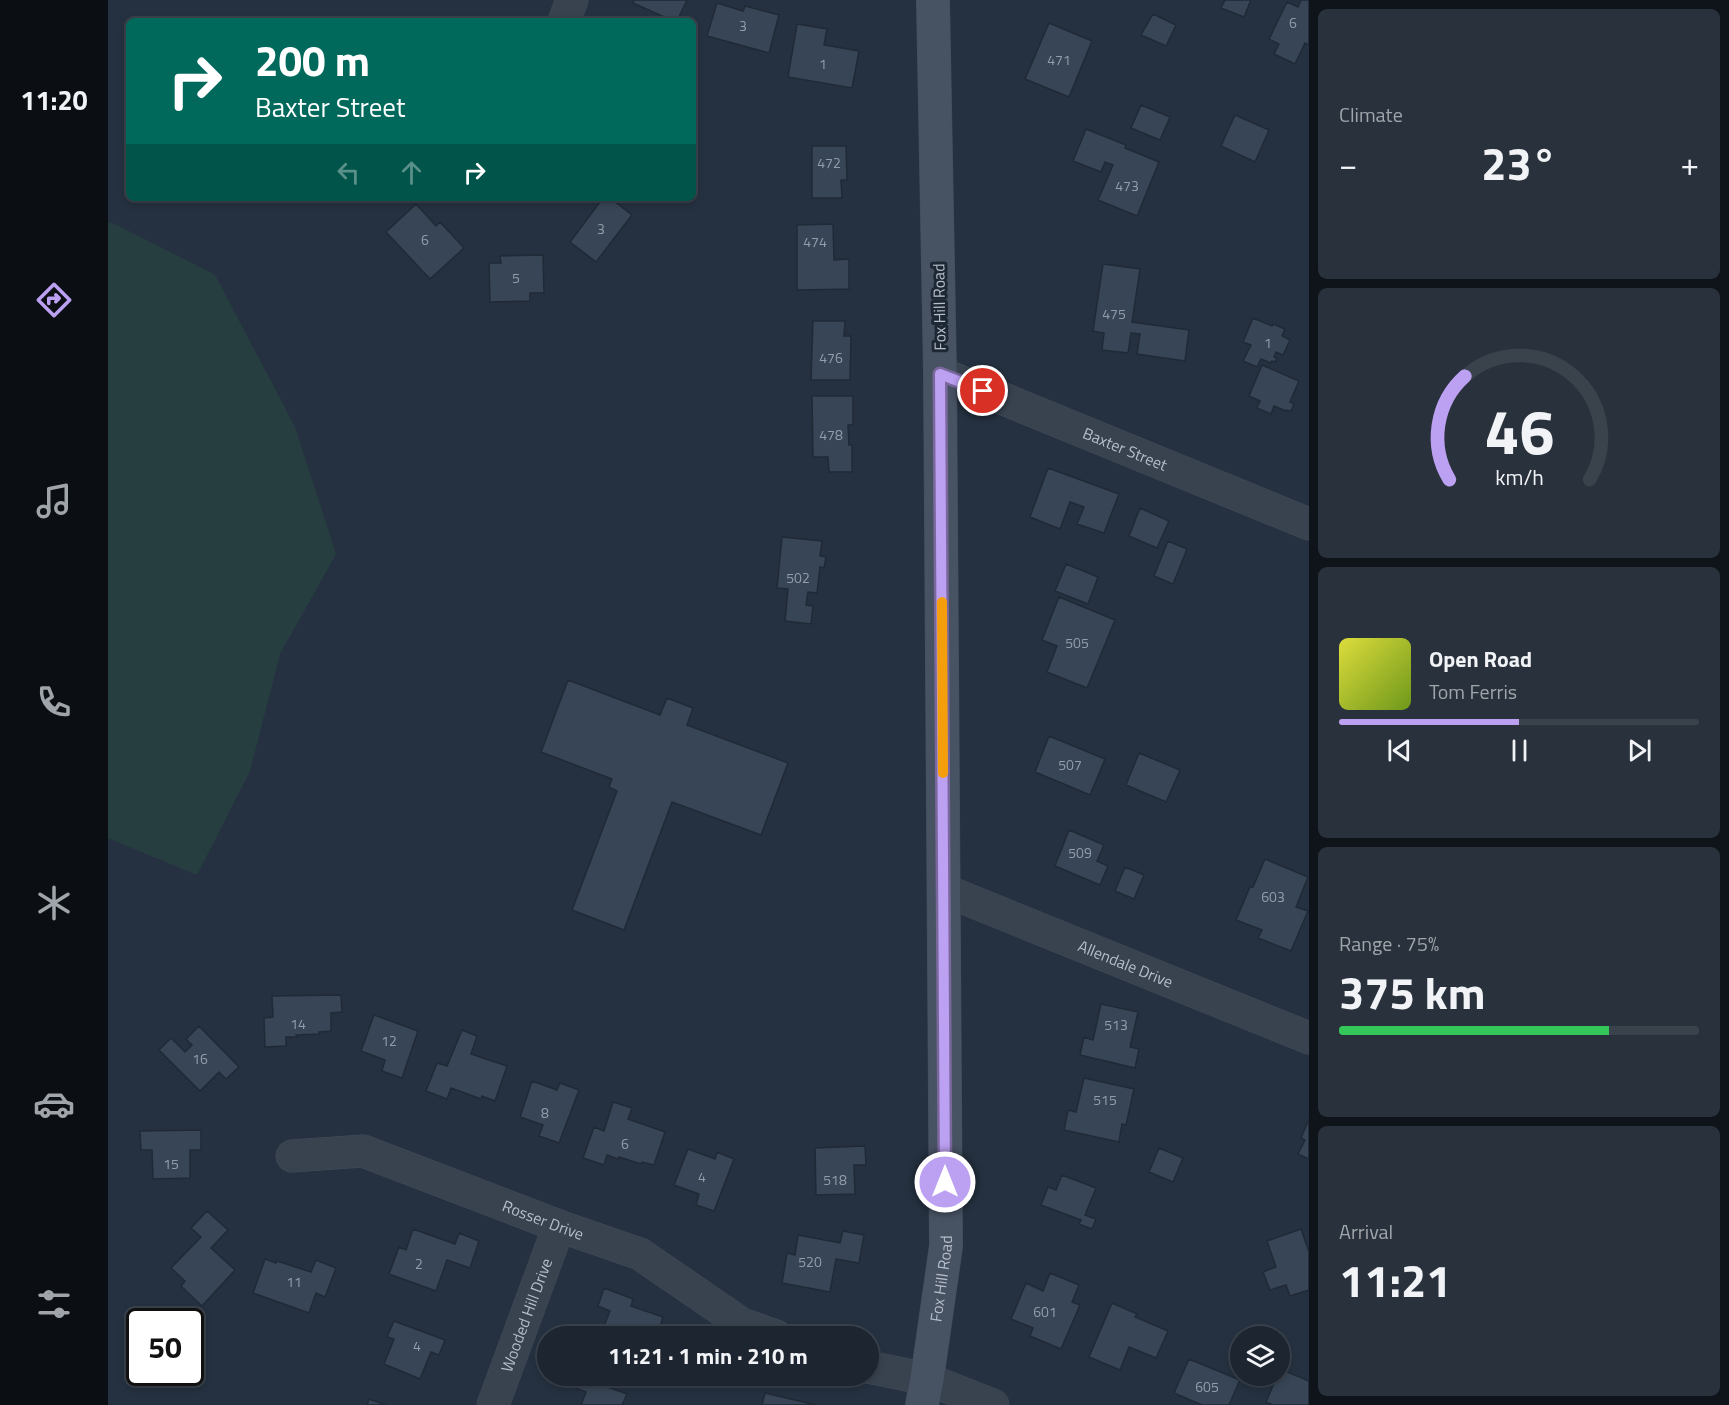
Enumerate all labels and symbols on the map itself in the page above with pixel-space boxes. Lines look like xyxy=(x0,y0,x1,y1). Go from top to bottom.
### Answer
house number: 6 xyxy=(1289,12,1297,33)
house number: 3 xyxy=(739,15,747,36)
house number: 471 xyxy=(1047,49,1071,70)
house number: 1 xyxy=(819,53,827,74)
house number: 472 xyxy=(817,152,841,173)
house number: 473 xyxy=(1115,175,1139,196)
house number: 3 xyxy=(597,218,605,239)
house number: 6 xyxy=(421,229,429,250)
house number: 474 xyxy=(803,231,827,252)
street label: Fox Hill Road xyxy=(926,263,952,351)
house number: 5 xyxy=(512,267,520,288)
house number: 475 xyxy=(1102,303,1126,324)
house number: 1 xyxy=(1264,332,1272,353)
house number: 476 xyxy=(819,347,843,368)
pin xyxy=(957,365,1008,416)
street label: Baxter Street xyxy=(1079,421,1171,477)
house number: 478 xyxy=(819,424,843,445)
house number: 502 xyxy=(786,567,810,588)
house number: 505 xyxy=(1065,632,1089,653)
house number: 507 xyxy=(1058,754,1082,775)
house number: 509 xyxy=(1068,842,1092,863)
house number: 603 xyxy=(1261,886,1285,907)
street label: Allendale Drive xyxy=(1075,934,1177,994)
house number: 14 xyxy=(290,1013,306,1034)
house number: 513 xyxy=(1104,1014,1128,1035)
house number: 12 xyxy=(381,1030,397,1051)
house number: 16 xyxy=(192,1048,208,1069)
house number: 515 xyxy=(1093,1089,1117,1110)
house number: 8 xyxy=(541,1102,549,1123)
house number: 6 xyxy=(621,1133,629,1154)
position arrow xyxy=(913,1150,977,1214)
house number: 15 xyxy=(163,1153,179,1174)
house number: 4 xyxy=(698,1166,706,1187)
house number: 518 xyxy=(823,1169,847,1190)
street label: Rosser Drive xyxy=(499,1193,587,1246)
street label: Fox Hill Road xyxy=(923,1235,958,1323)
house number: 520 xyxy=(798,1251,822,1272)
house number: 2 xyxy=(415,1253,423,1274)
street label: Wooded Hill Drive xyxy=(494,1255,558,1375)
house number: 11 xyxy=(286,1271,302,1292)
house number: 601 xyxy=(1033,1301,1057,1322)
speed limit sign: 50 xyxy=(126,1308,204,1386)
house number: 4 xyxy=(413,1335,421,1356)
house number: 605 xyxy=(1195,1376,1219,1397)

